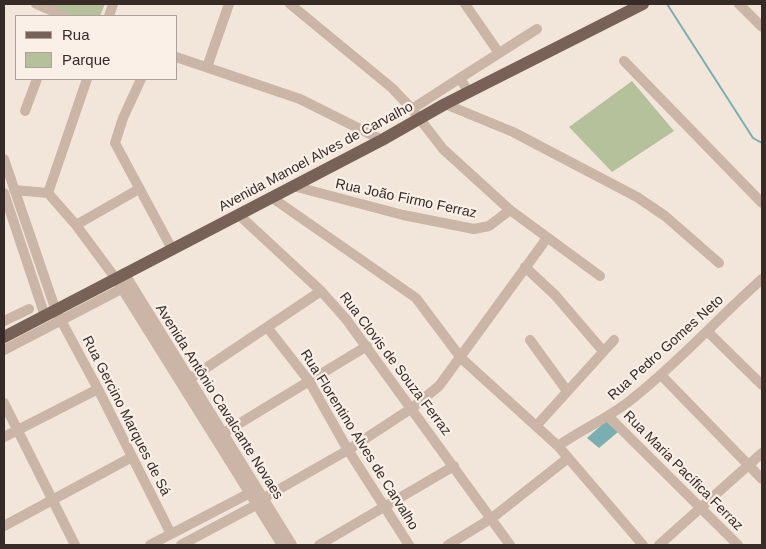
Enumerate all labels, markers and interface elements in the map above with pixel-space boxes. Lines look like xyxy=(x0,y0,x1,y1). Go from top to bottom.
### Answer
legend xyxy=(15,15,178,80)
text: Rua xyxy=(62,26,90,43)
text: Parque xyxy=(62,51,110,68)
street label: Avenida Manoel Alves de Carvalho xyxy=(216,98,416,216)
street label: Rua João Firmo Ferraz xyxy=(334,176,478,222)
street label: Rua Clovis de Souza Ferraz xyxy=(336,289,454,439)
street label: Rua Pedro Gomes Neto xyxy=(605,292,727,404)
street label: Avenida Antônio Cavalcante Novaes xyxy=(152,301,286,503)
street label: Rua Gercino Marques de Sá xyxy=(78,333,174,499)
street label: Rua Florentino Alves de Carvalho xyxy=(296,347,422,533)
street label: Rua Maria Pacífica Ferraz xyxy=(620,408,746,534)

